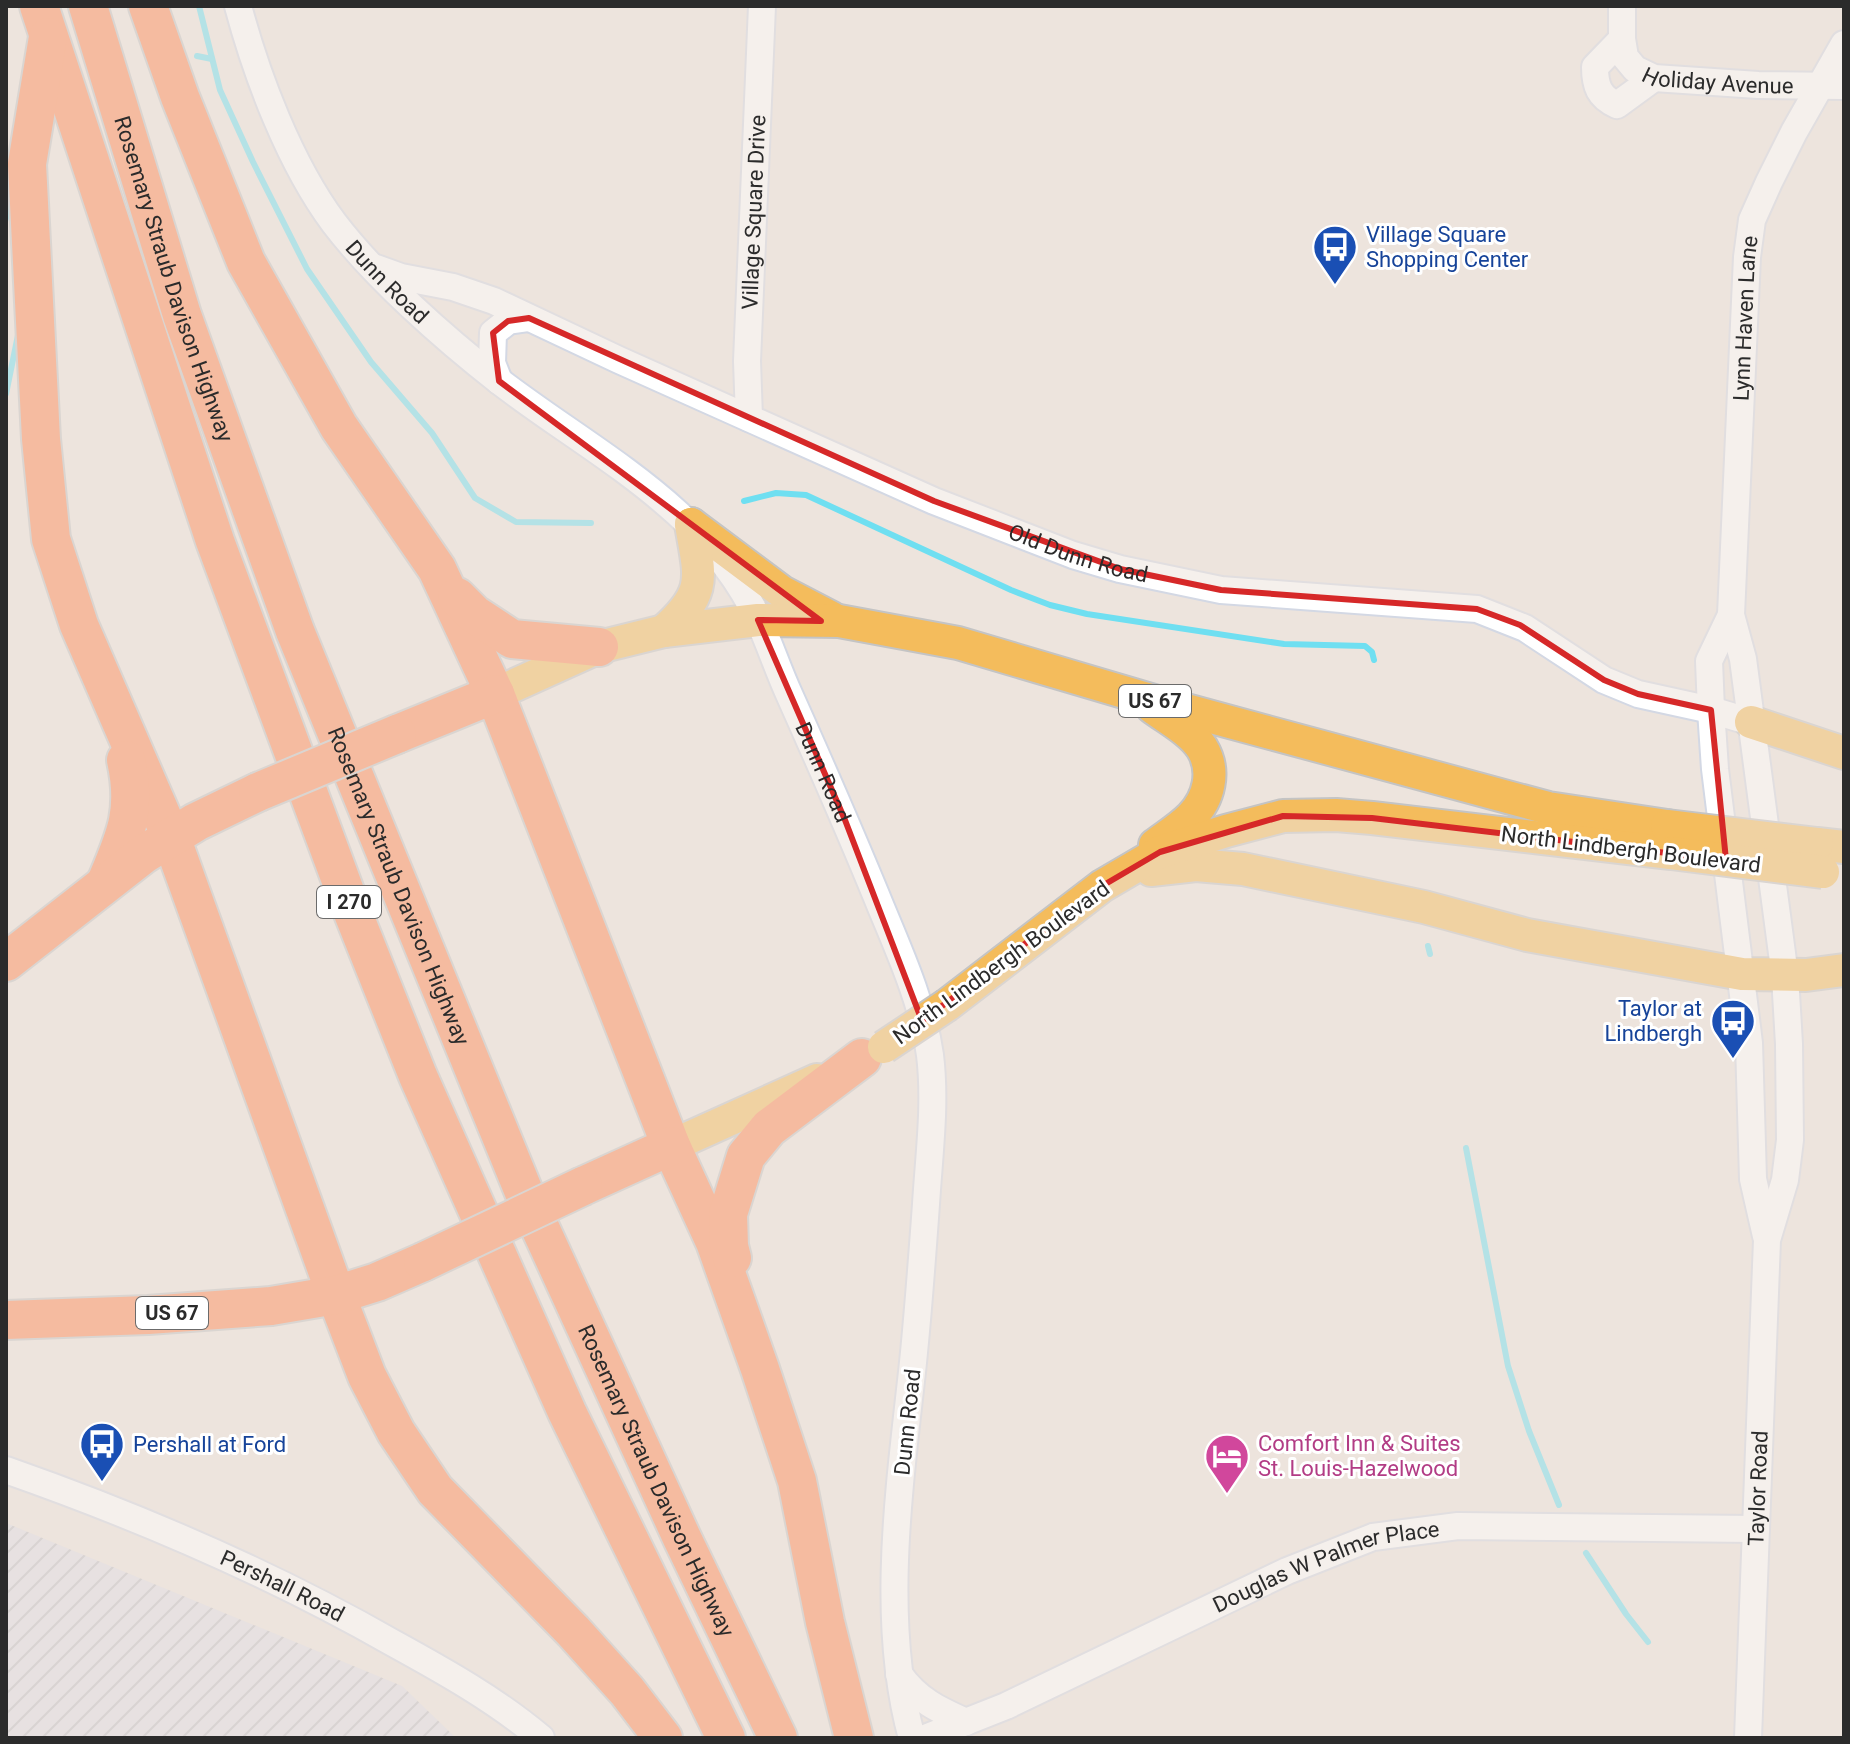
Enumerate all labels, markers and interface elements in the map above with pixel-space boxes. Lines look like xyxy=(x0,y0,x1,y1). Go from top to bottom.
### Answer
street label: Holiday Avenue xyxy=(1638,62,1794,98)
street label: Rosemary Straub Davison Highway xyxy=(109,113,239,446)
street label: Village Square Drive xyxy=(737,114,770,310)
place label: Village Square Shopping Center xyxy=(1366,222,1529,272)
bus stop icon: Village Square Shopping Center xyxy=(1311,223,1359,286)
street label: Lynn Haven Lane xyxy=(1729,234,1763,401)
street label: Dunn Road xyxy=(341,235,434,329)
street label: Old Dunn Road xyxy=(1005,519,1150,587)
road number: US 67 xyxy=(1119,685,1191,717)
street label: Dunn Road xyxy=(790,718,856,826)
street label: Rosemary Straub Davison Highway xyxy=(323,723,475,1049)
street label: North Lindbergh Boulevard xyxy=(1500,821,1762,878)
street label: North Lindbergh Boulevard xyxy=(888,875,1114,1049)
road number: I 270 xyxy=(317,886,381,918)
place label: Taylor at Lindbergh xyxy=(1605,996,1702,1046)
bus stop icon: Taylor at Lindbergh xyxy=(1709,997,1757,1060)
road number: US 67 xyxy=(136,1297,208,1329)
street label: Rosemary Straub Davison Highway xyxy=(573,1321,740,1641)
street label: Dunn Road xyxy=(889,1368,926,1476)
bus stop icon: Pershall at Ford xyxy=(78,1420,126,1483)
street label: Taylor Road xyxy=(1743,1430,1773,1546)
place label: Comfort Inn & Suites St. Louis-Hazelwood xyxy=(1258,1431,1461,1481)
place label: Pershall at Ford xyxy=(133,1432,286,1457)
hotel icon: Comfort Inn & Suites St. Louis-Hazelwood xyxy=(1203,1432,1251,1495)
street label: Douglas W Palmer Place xyxy=(1209,1517,1441,1618)
street label: Pershall Road xyxy=(216,1545,349,1627)

